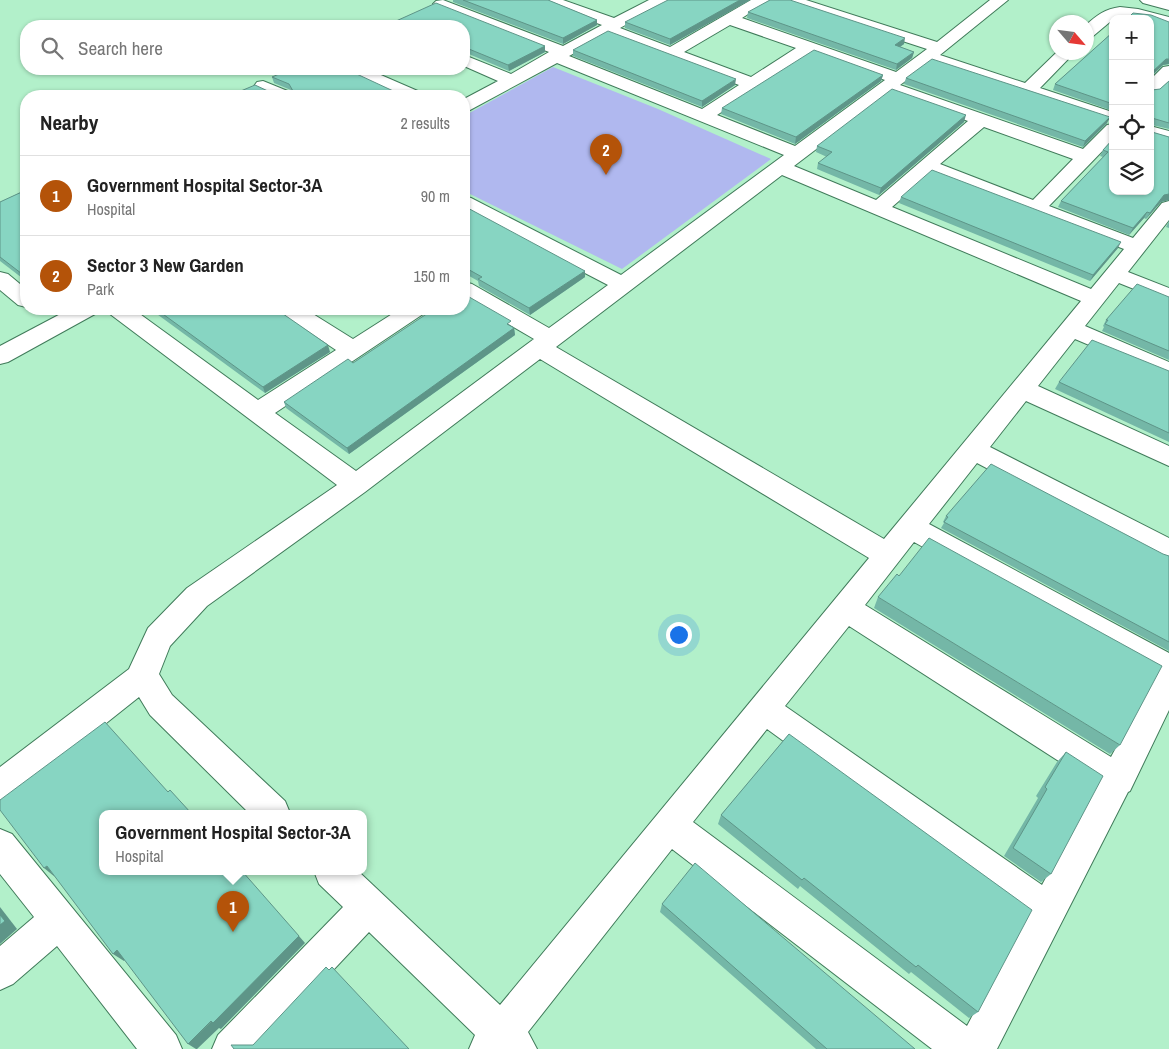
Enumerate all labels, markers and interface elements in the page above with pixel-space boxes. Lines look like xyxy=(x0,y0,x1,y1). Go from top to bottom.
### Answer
north arrow xyxy=(1049,15,1094,60)
map controls xyxy=(1109,15,1154,195)
button: + xyxy=(1109,15,1154,60)
search box xyxy=(20,20,470,75)
icon: search xyxy=(38,34,66,62)
text: Search here xyxy=(78,35,163,61)
button: − xyxy=(1109,60,1154,105)
button: locate xyxy=(1109,105,1154,150)
text: Nearby xyxy=(40,108,98,137)
text: 2 results xyxy=(400,112,450,134)
pin: 2 xyxy=(590,134,622,175)
button: layers xyxy=(1109,150,1154,195)
text: Government Hospital Sector-3A xyxy=(87,172,323,198)
text: 1 xyxy=(52,185,60,207)
text: 90 m xyxy=(421,185,450,207)
text: Hospital xyxy=(87,198,135,220)
text: Sector 3 New Garden xyxy=(87,252,244,278)
text: 2 xyxy=(52,265,60,287)
text: 150 m xyxy=(414,265,450,287)
text: Park xyxy=(87,278,114,300)
your location xyxy=(666,622,692,648)
popup xyxy=(99,810,367,875)
text: Government Hospital Sector-3A xyxy=(115,819,351,845)
text: Hospital xyxy=(115,845,163,867)
pin: 1 xyxy=(217,891,249,932)

